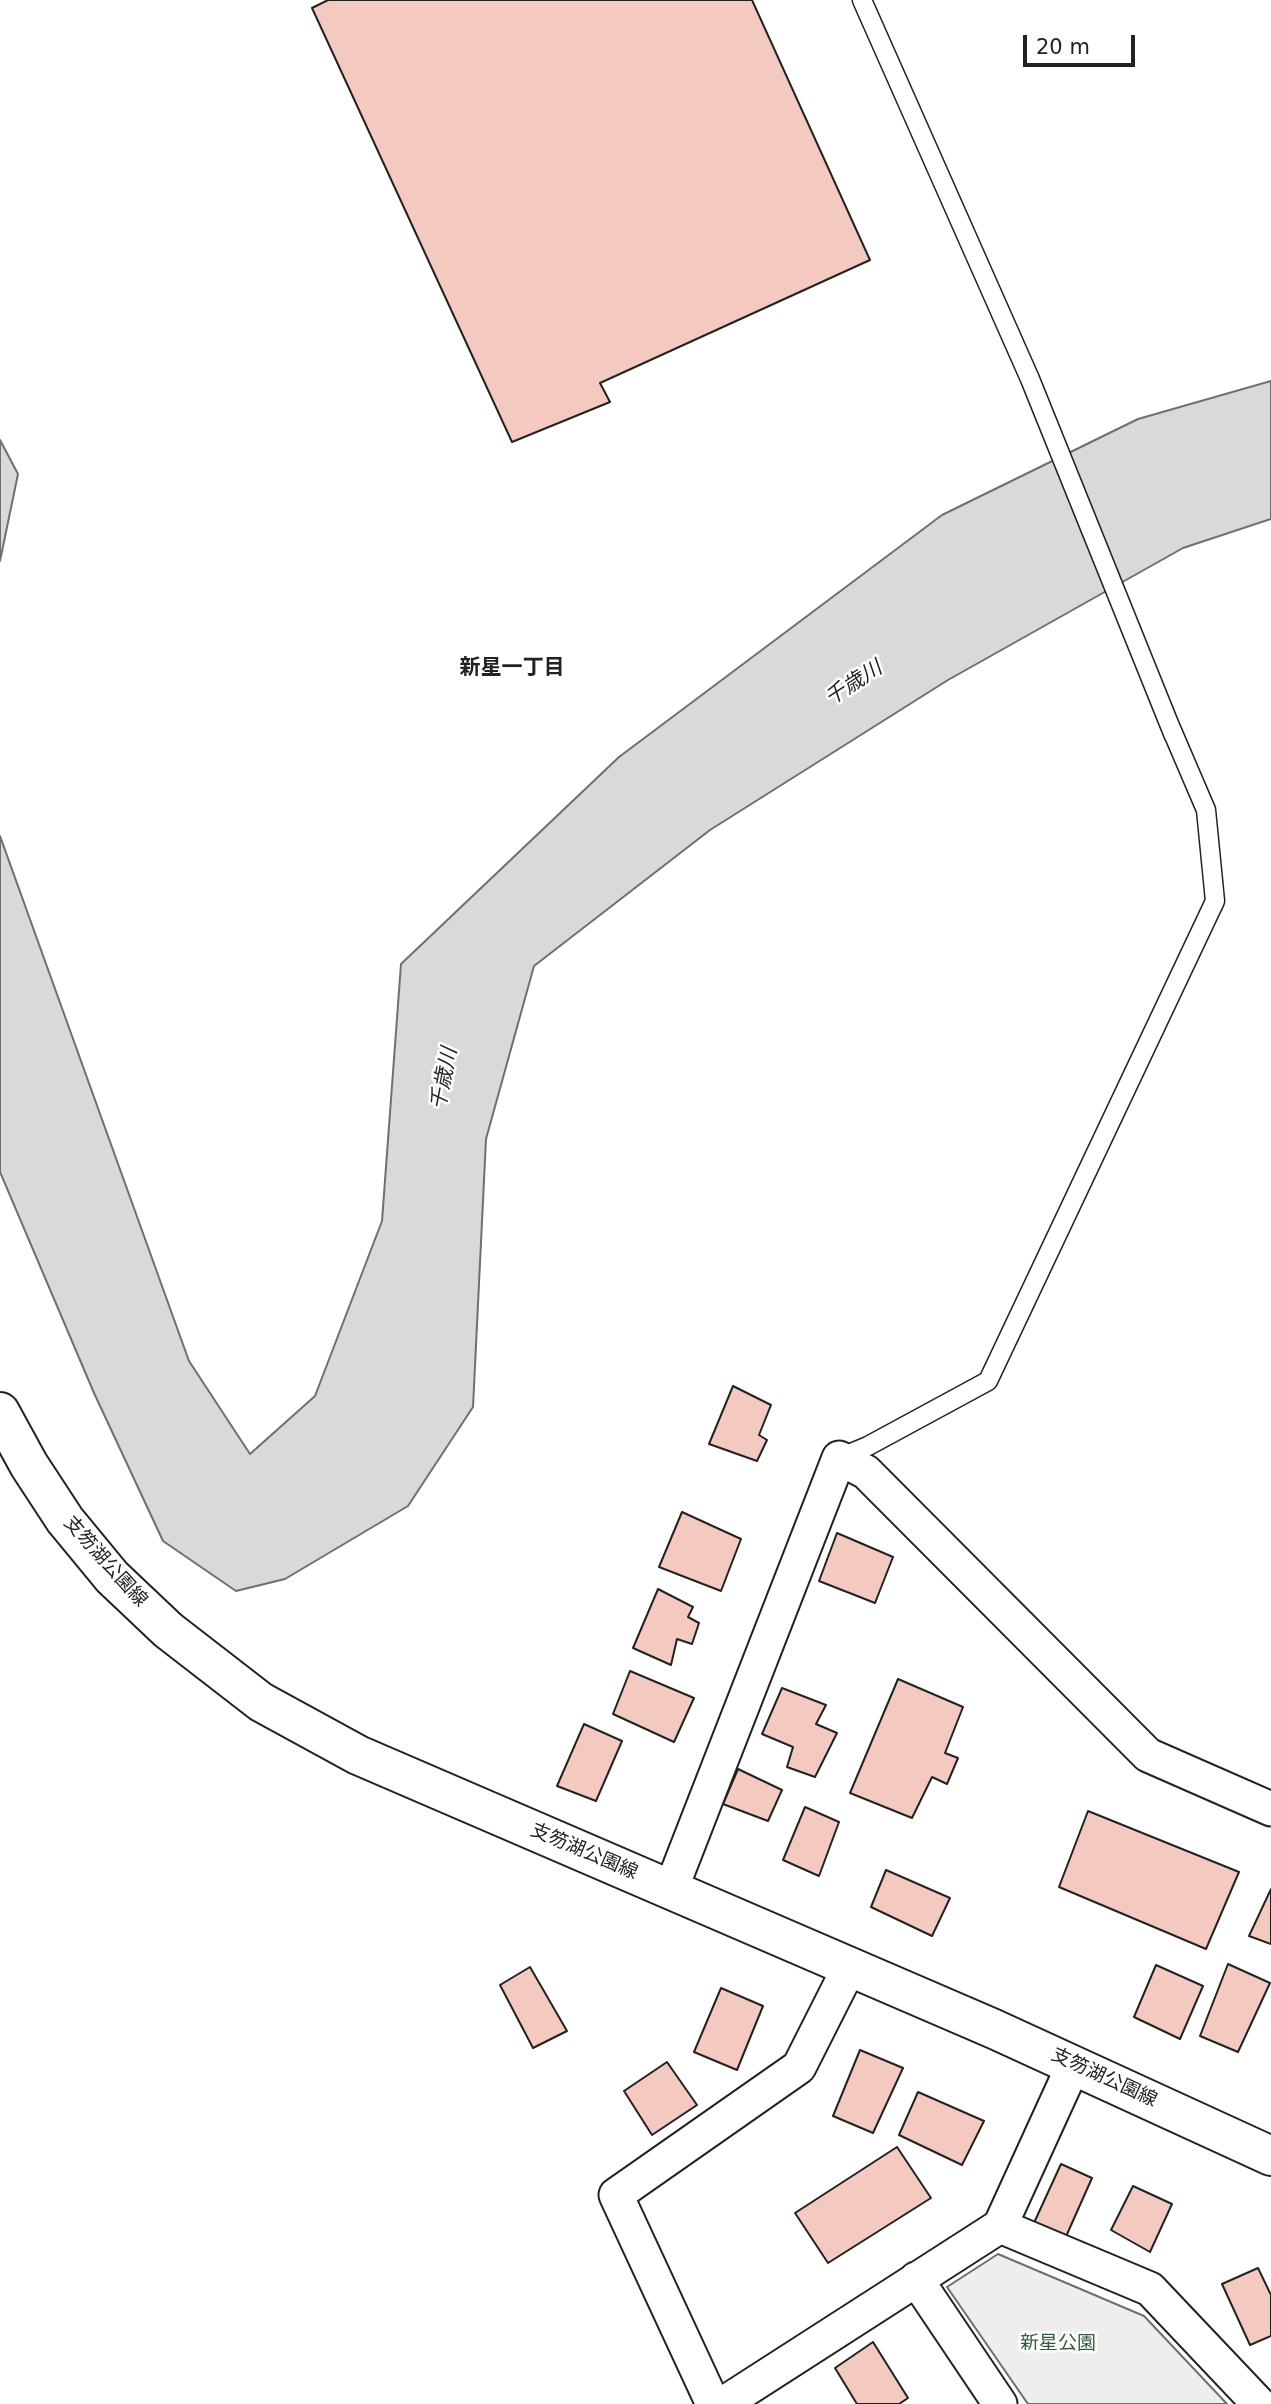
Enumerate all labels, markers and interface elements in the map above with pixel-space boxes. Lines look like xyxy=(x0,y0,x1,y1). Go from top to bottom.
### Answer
scale bar xyxy=(1026,21,1138,65)
text: 20 m xyxy=(1036,35,1090,59)
district label: 新星一丁目 xyxy=(460,656,564,682)
water label: 千歳川 xyxy=(821,656,887,712)
water label: 千歳川 xyxy=(427,1046,463,1112)
street label: 支笏湖公園線 xyxy=(58,1512,152,1612)
street label: 支笏湖公園線 xyxy=(527,1819,641,1885)
street label: 支笏湖公園線 xyxy=(1048,2044,1160,2112)
park label: 新星公園 xyxy=(1020,2333,1096,2355)

